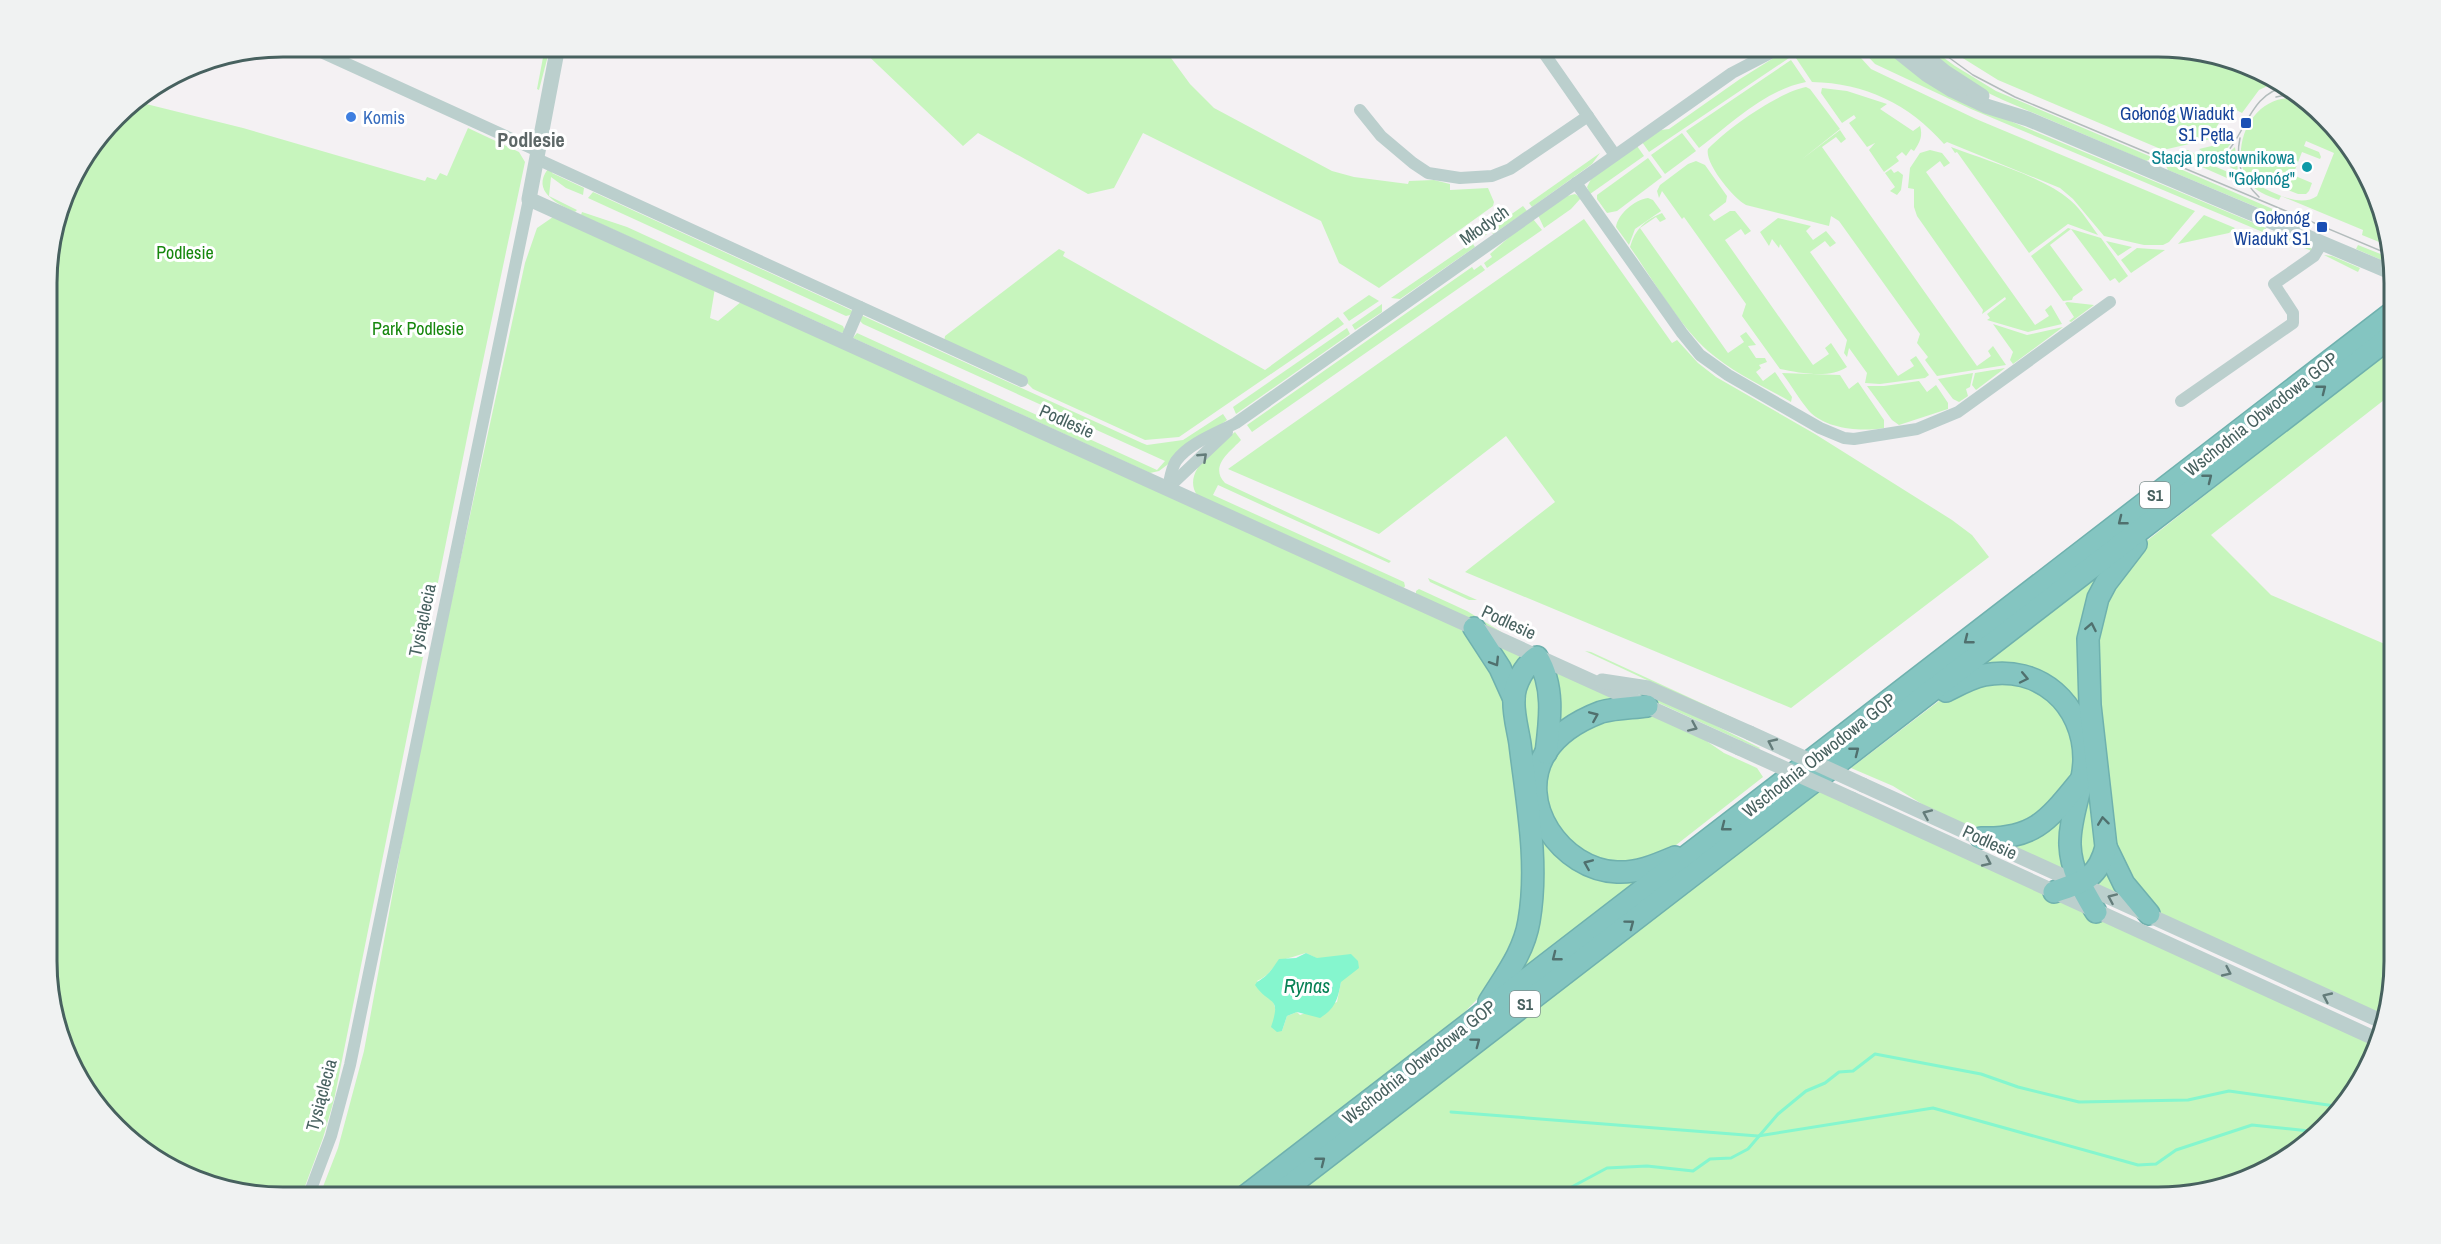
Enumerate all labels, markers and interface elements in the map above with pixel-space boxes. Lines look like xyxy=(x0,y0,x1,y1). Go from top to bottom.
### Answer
place label: Gołonóg Wiadukt S1 Pętla xyxy=(2120,101,2234,147)
place label: Komis xyxy=(363,105,405,130)
marker: Komis xyxy=(344,110,358,124)
marker: Gołonóg Wiadukt S1 Pętla xyxy=(2239,116,2253,130)
district label: Podlesie xyxy=(497,126,565,153)
place label: Stacja prostownikowa "Gołonóg" xyxy=(2151,145,2295,191)
marker: Stacja prostownikowa "Gołonóg" xyxy=(2300,160,2314,174)
street label: Młodych xyxy=(1454,199,1514,251)
place label: Gołonóg Wiadukt S1 xyxy=(2234,205,2311,251)
marker: Gołonóg Wiadukt S1 xyxy=(2315,220,2329,234)
park label: Podlesie xyxy=(156,240,214,265)
park label: Park Podlesie xyxy=(372,316,464,341)
street label: Wschodnia Obwodowa GOP xyxy=(2179,346,2343,482)
one-way arrow xyxy=(2316,386,2327,397)
street label: Podlesie xyxy=(1036,398,1098,444)
one-way arrow xyxy=(1196,453,1207,464)
one-way arrow xyxy=(2201,474,2212,485)
road number: S1 xyxy=(2140,482,2170,508)
one-way arrow xyxy=(2118,513,2129,524)
street label: Tysiąclecia xyxy=(402,581,442,659)
street label: Podlesie xyxy=(1478,599,1540,645)
one-way arrow xyxy=(2084,622,2097,632)
one-way arrow xyxy=(1964,632,1975,643)
one-way arrow xyxy=(1488,656,1500,666)
one-way arrow xyxy=(2019,671,2029,684)
street label: Wschodnia Obwodowa GOP xyxy=(1737,687,1901,823)
one-way arrow xyxy=(1587,711,1598,723)
one-way arrow xyxy=(1687,720,1698,732)
one-way arrow xyxy=(1768,739,1779,751)
one-way arrow xyxy=(1849,747,1860,758)
one-way arrow xyxy=(1923,810,1934,822)
one-way arrow xyxy=(2097,816,2110,825)
one-way arrow xyxy=(1721,819,1732,830)
street label: Podlesie xyxy=(1959,819,2021,865)
one-way arrow xyxy=(1981,854,1992,866)
one-way arrow xyxy=(1583,859,1594,871)
one-way arrow xyxy=(2107,893,2118,905)
one-way arrow xyxy=(1624,920,1635,931)
one-way arrow xyxy=(1552,949,1563,960)
one-way arrow xyxy=(2220,964,2231,976)
water label: Rynas xyxy=(1284,972,1330,999)
road number: S1 xyxy=(1510,991,1540,1017)
one-way arrow xyxy=(2323,992,2334,1004)
street label: Wschodnia Obwodowa GOP xyxy=(1337,994,1501,1130)
one-way arrow xyxy=(1469,1039,1480,1050)
street label: Tysiąclecia xyxy=(299,1056,343,1134)
one-way arrow xyxy=(1314,1158,1325,1169)

